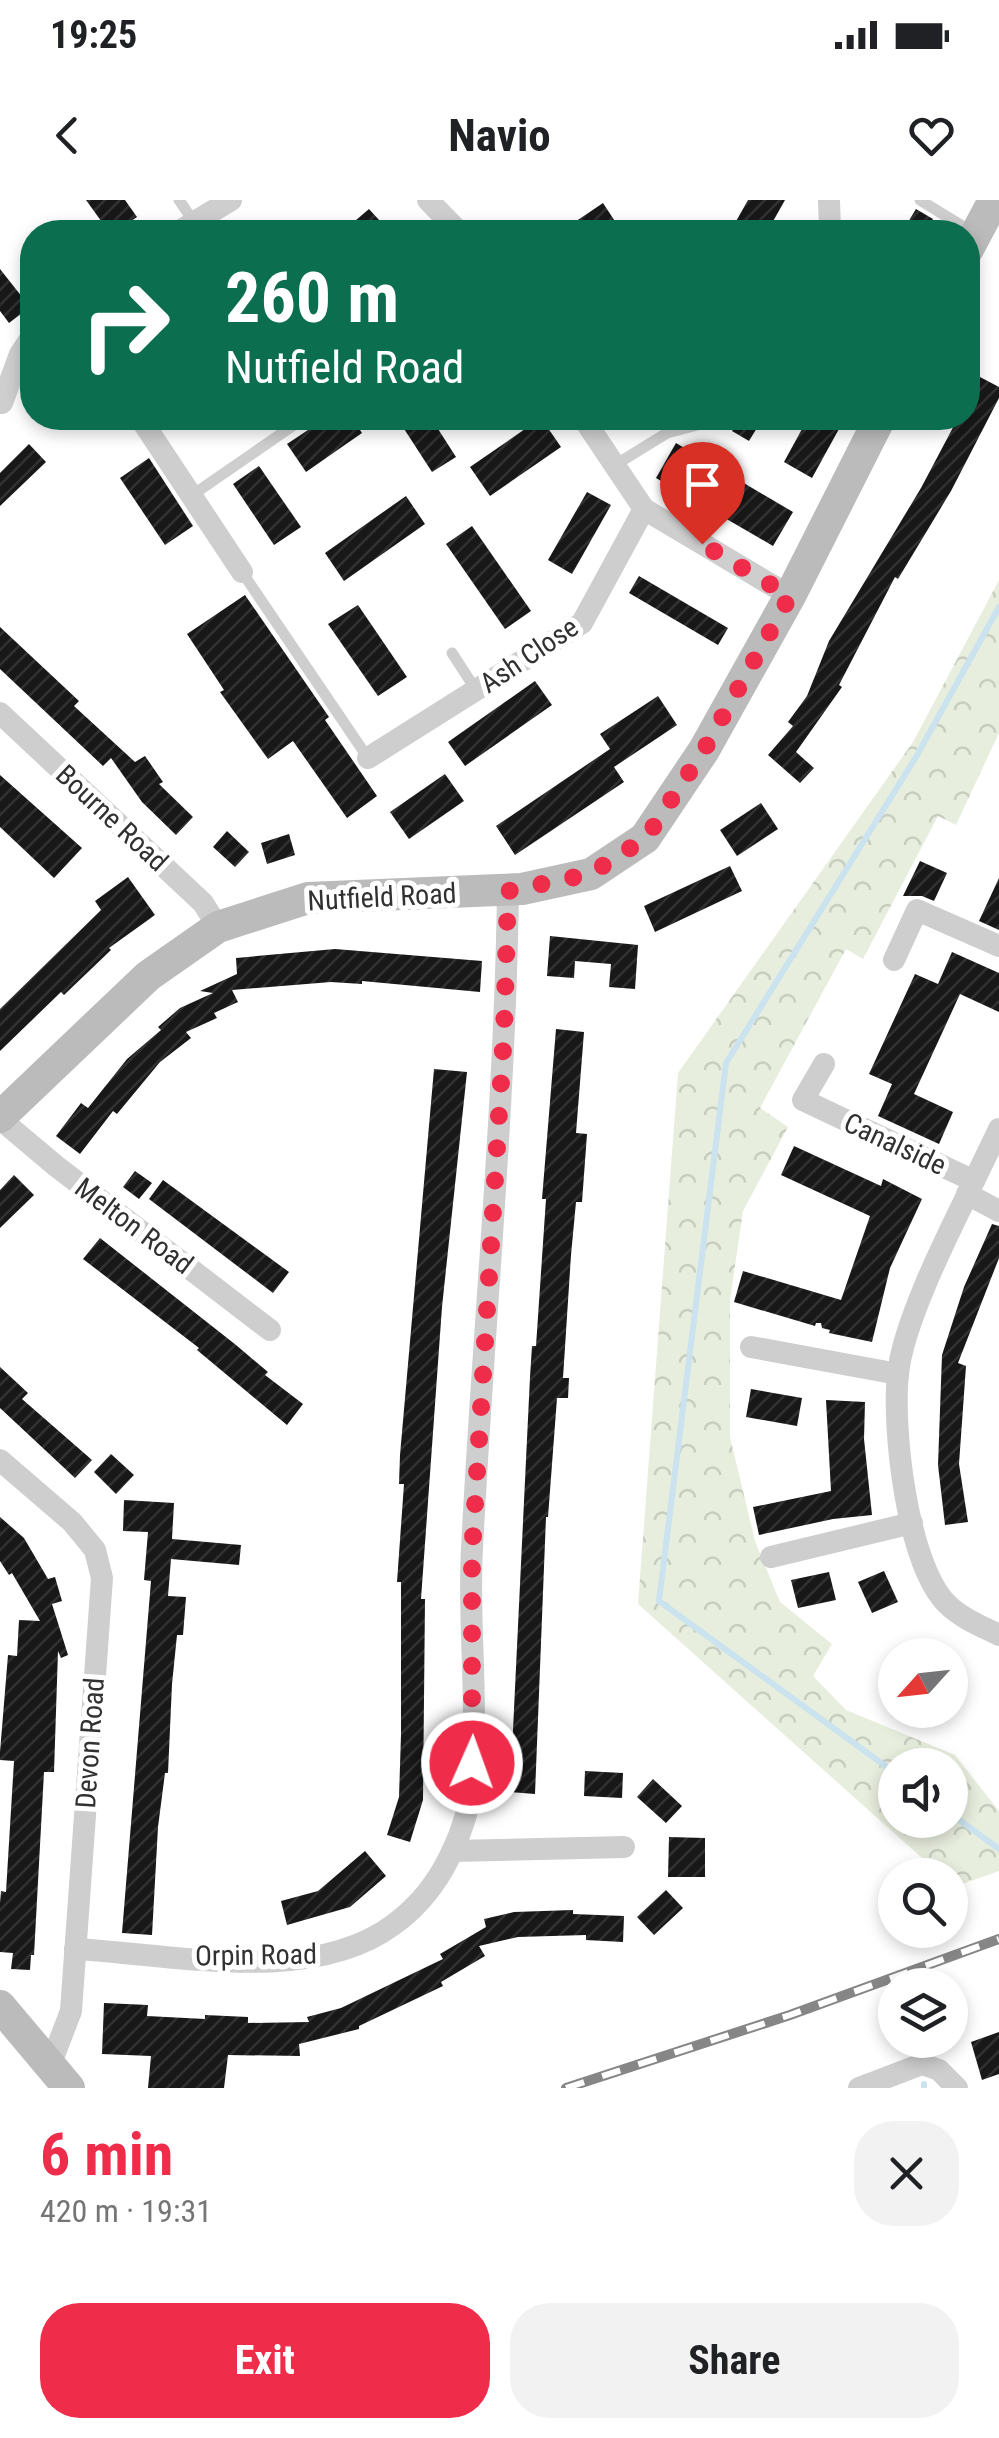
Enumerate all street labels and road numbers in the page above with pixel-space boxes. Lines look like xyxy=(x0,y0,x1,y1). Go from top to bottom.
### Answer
street label: Ash Close xyxy=(474,610,584,700)
street label: Bourne Road xyxy=(49,758,175,878)
street label: Nutfield Road xyxy=(307,877,457,917)
street label: Canalside xyxy=(839,1106,951,1182)
street label: Melton Road xyxy=(69,1171,199,1281)
street label: Devon Road xyxy=(69,1677,111,1809)
street label: Orpin Road xyxy=(195,1937,317,1973)

